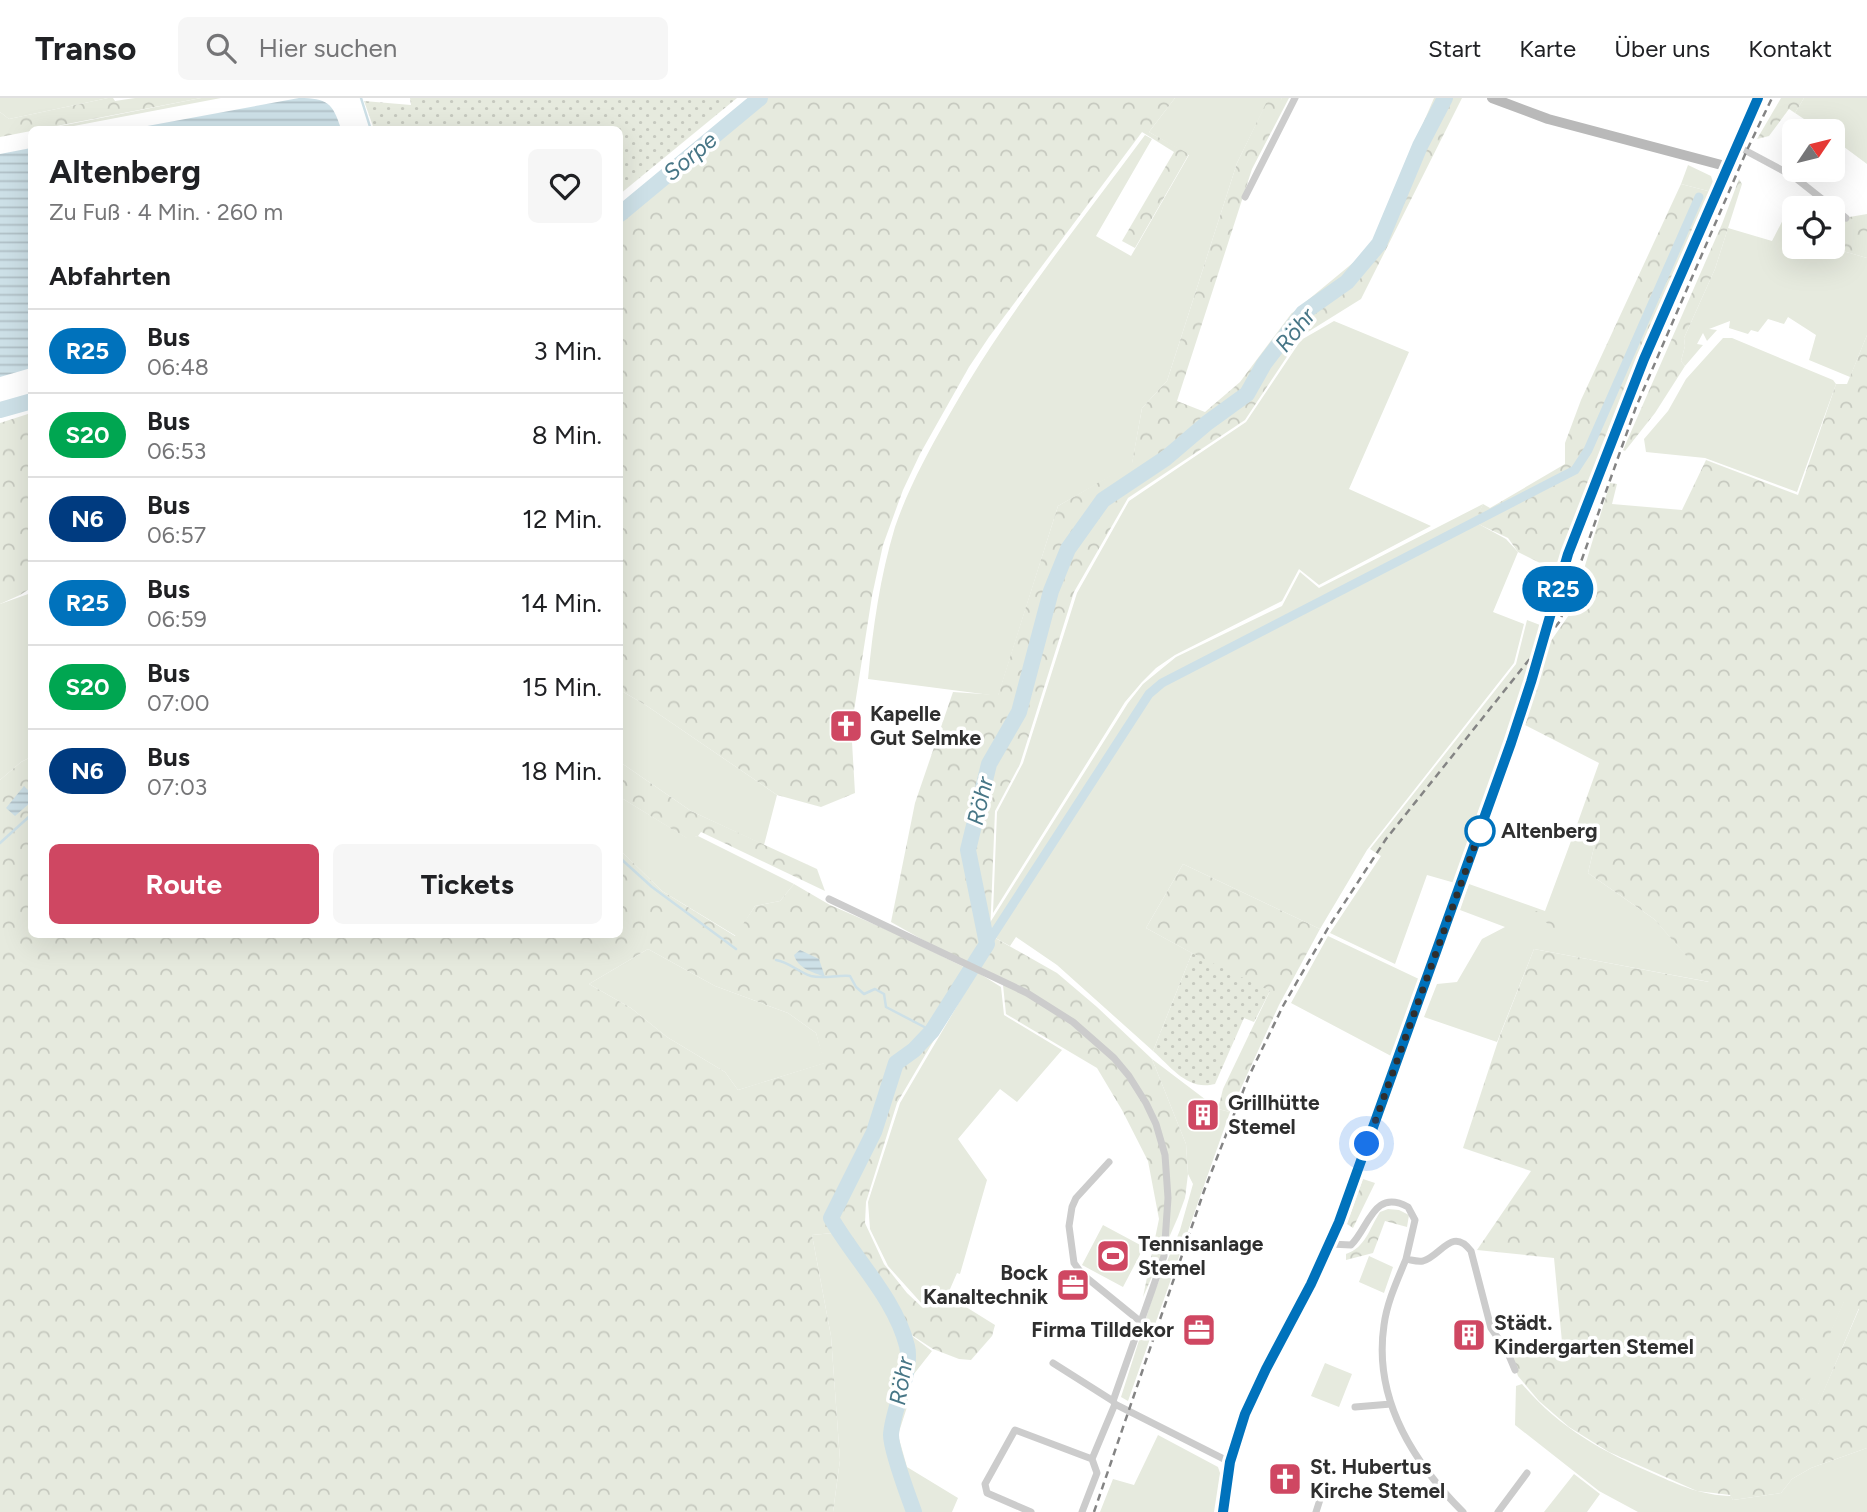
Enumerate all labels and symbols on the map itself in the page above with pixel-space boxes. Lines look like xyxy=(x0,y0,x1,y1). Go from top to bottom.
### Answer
north arrow xyxy=(1782,119,1844,182)
water label: Sorpe xyxy=(657,125,723,186)
water label: Röhr xyxy=(1269,301,1322,358)
line badge: R25 xyxy=(1518,566,1598,612)
place label: Kapelle Gut Selmke xyxy=(870,701,982,750)
church icon: Kapelle Gut Selmke xyxy=(827,707,865,745)
water label: Röhr xyxy=(961,773,999,828)
marker: Altenberg xyxy=(1465,816,1495,846)
place label: Altenberg xyxy=(1501,818,1598,843)
place label: Grillhütte Stemel xyxy=(1228,1090,1320,1139)
building icon: Grillhütte Stemel xyxy=(1184,1096,1222,1134)
your location xyxy=(1349,1126,1384,1161)
place label: Tennisanlage Stemel xyxy=(1138,1231,1264,1280)
sports icon: Tennisanlage Stemel xyxy=(1094,1237,1132,1275)
place label: Bock Kanaltechnik xyxy=(923,1260,1049,1309)
office icon: Bock Kanaltechnik xyxy=(1054,1266,1092,1304)
place label: Städt. Kindergarten Stemel xyxy=(1494,1310,1694,1359)
office icon: Firma Tilldekor xyxy=(1180,1311,1218,1349)
building icon: Städt. Kindergarten Stemel xyxy=(1450,1316,1488,1354)
place label: Firma Tilldekor xyxy=(1031,1317,1174,1342)
water label: Röhr xyxy=(883,1354,919,1407)
place label: St. Hubertus Kirche Stemel xyxy=(1310,1454,1445,1503)
church icon: St. Hubertus Kirche Stemel xyxy=(1266,1460,1304,1498)

